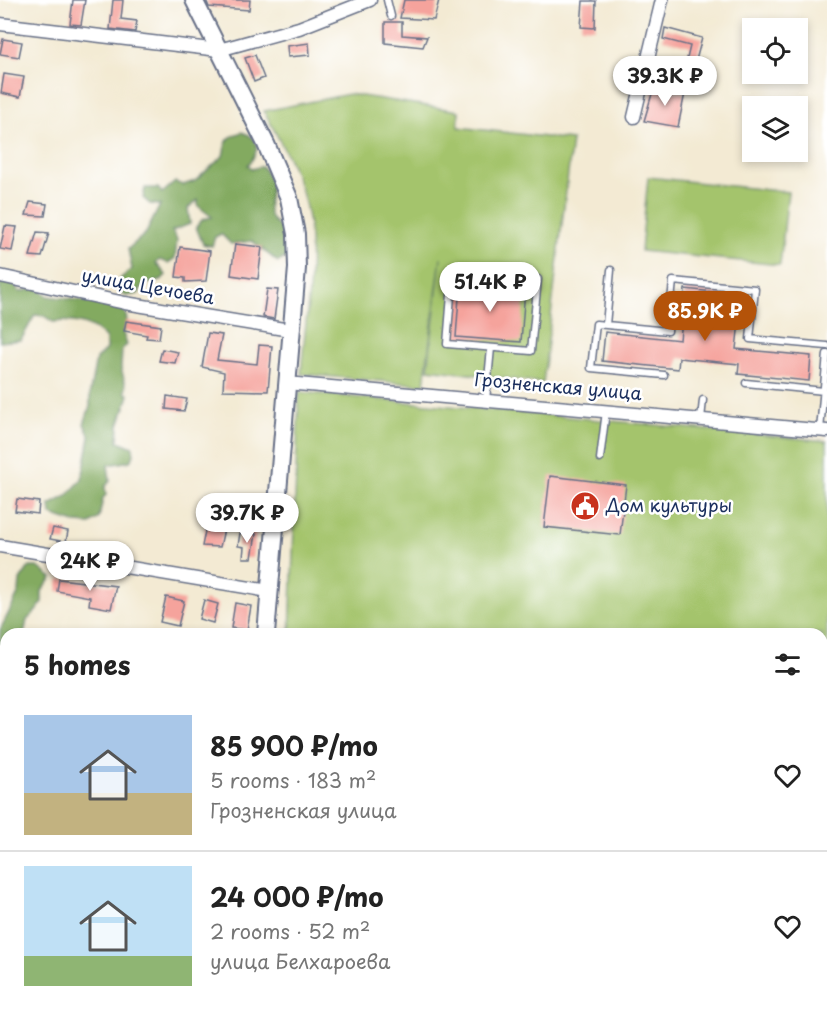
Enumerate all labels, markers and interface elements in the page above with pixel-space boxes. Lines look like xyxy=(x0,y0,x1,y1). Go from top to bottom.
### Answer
map controls xyxy=(742,18,808,162)
button: locate xyxy=(742,18,808,84)
pin: 39.3K ₽ xyxy=(610,56,720,107)
text: 39.3K ₽ xyxy=(627,60,703,90)
button: layers xyxy=(742,96,808,162)
street label: улица Цечоева xyxy=(80,261,218,311)
pin: 51.4K ₽ xyxy=(435,262,545,313)
text: 51.4K ₽ xyxy=(453,266,527,296)
pin: 85.9K ₽ xyxy=(650,291,760,342)
text: 85.9K ₽ xyxy=(667,295,743,325)
street label: Грозненская улица xyxy=(473,365,644,406)
public building icon: Дом культуры xyxy=(569,490,601,522)
place label: Дом культуры xyxy=(605,491,732,518)
pin: 39.7K ₽ xyxy=(192,493,302,544)
text: 39.7K ₽ xyxy=(210,497,284,527)
pin: 24K ₽ xyxy=(48,541,132,592)
text: 24K ₽ xyxy=(60,545,120,575)
text: 5 homes xyxy=(24,645,130,684)
icon: filters xyxy=(771,648,804,681)
text: 85 900 ₽/mo xyxy=(210,726,378,765)
icon: home xyxy=(72,739,144,811)
icon: heart xyxy=(771,759,804,792)
text: 5 rooms · 183 m² xyxy=(210,765,376,795)
text: Грозненская улица xyxy=(210,795,397,825)
text: 24 000 ₽/mo xyxy=(210,877,384,916)
icon: home xyxy=(72,890,144,962)
icon: heart xyxy=(771,910,804,943)
text: 2 rooms · 52 m² xyxy=(210,916,370,946)
text: улица Белхароева xyxy=(210,946,391,976)

